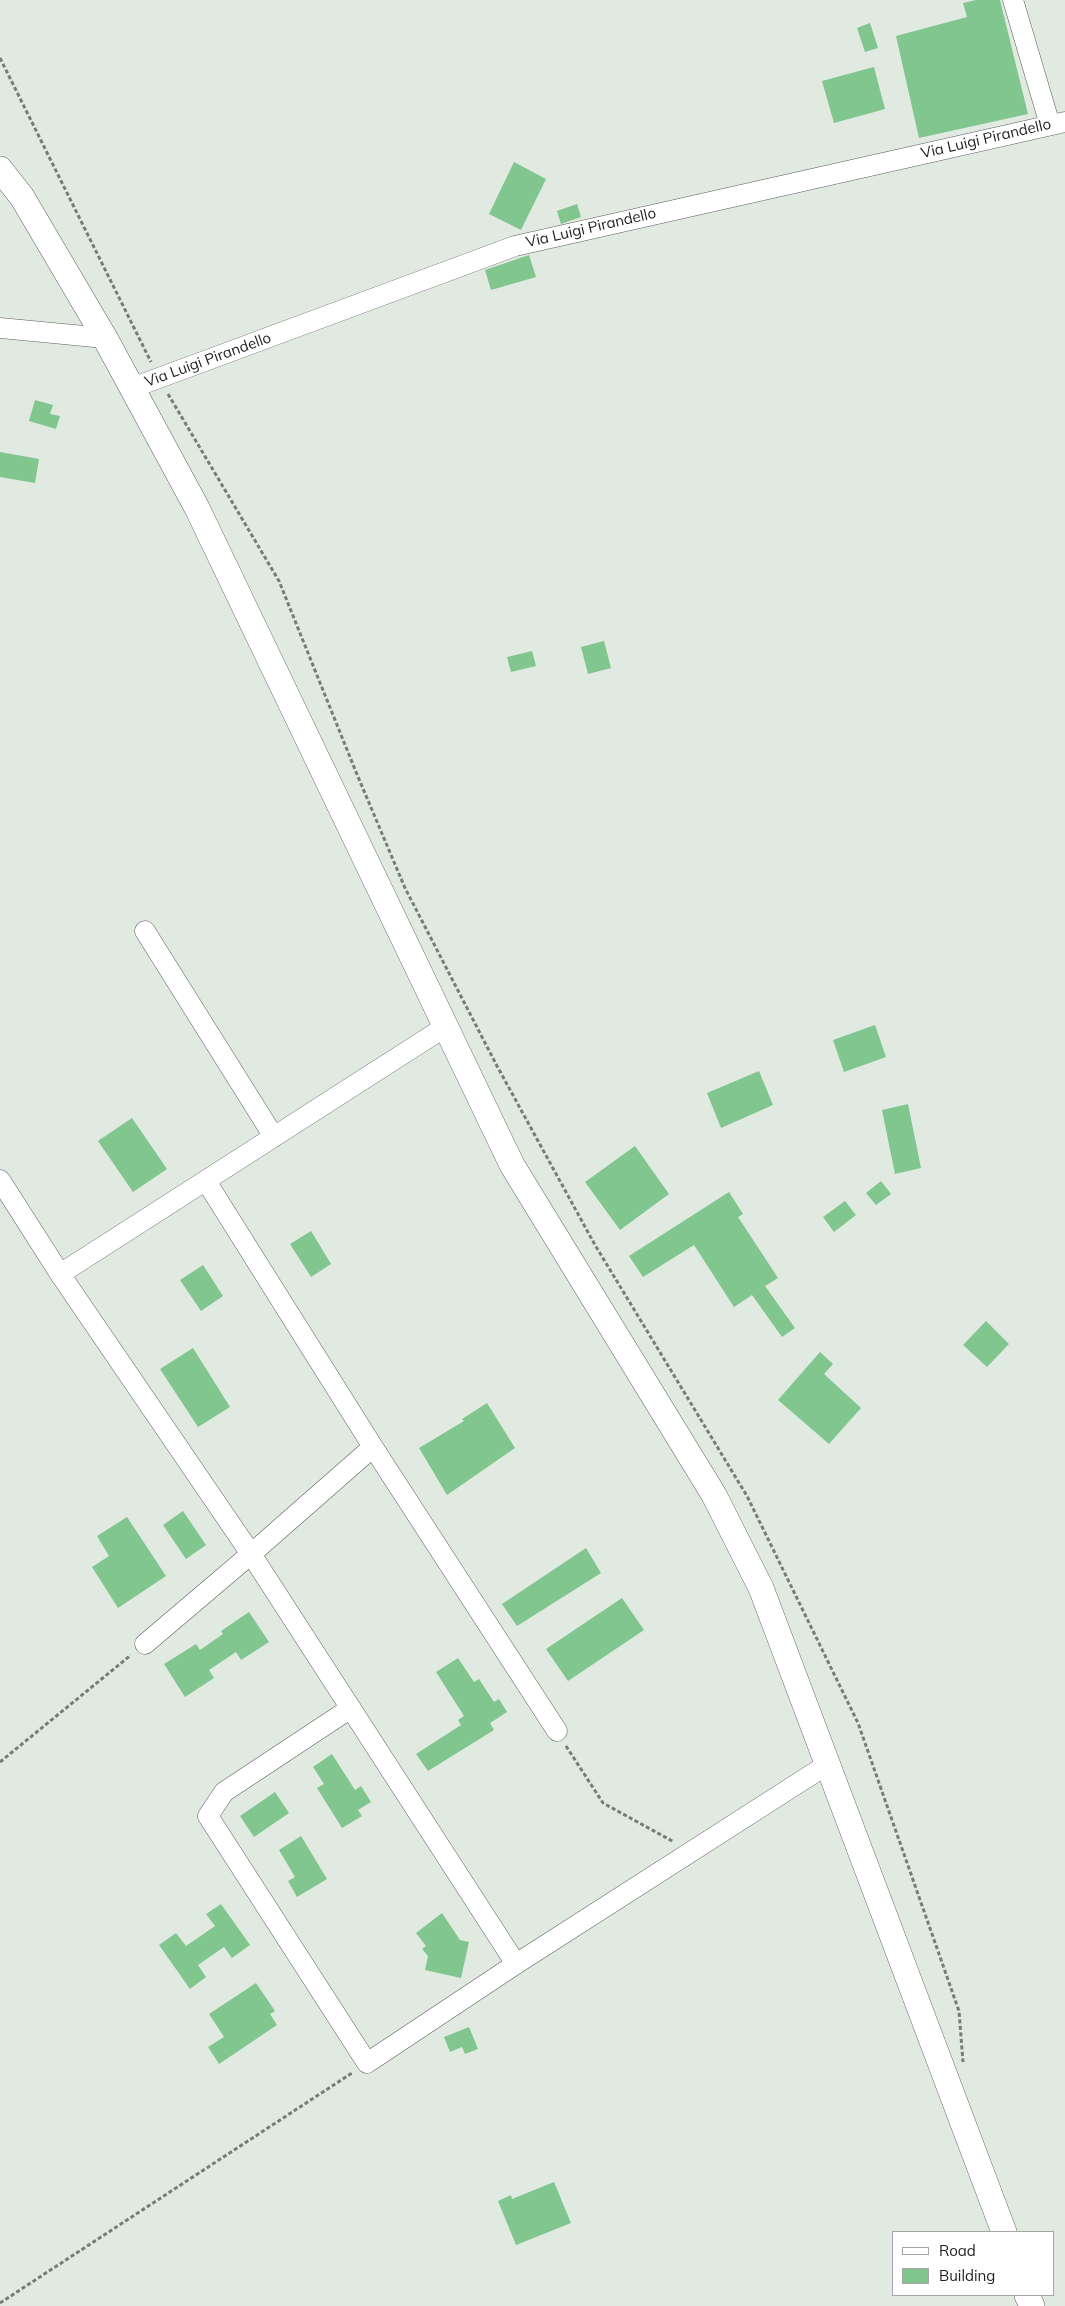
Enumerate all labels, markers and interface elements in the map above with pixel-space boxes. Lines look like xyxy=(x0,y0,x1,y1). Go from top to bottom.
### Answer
street label: Via Luigi Pirandello xyxy=(919,115,1053,163)
street label: Via Luigi Pirandello xyxy=(524,204,658,252)
street label: Via Luigi Pirandello xyxy=(142,329,274,391)
legend xyxy=(892,2231,1055,2296)
text: Road xyxy=(939,2241,976,2260)
text: Building xyxy=(939,2266,995,2285)

